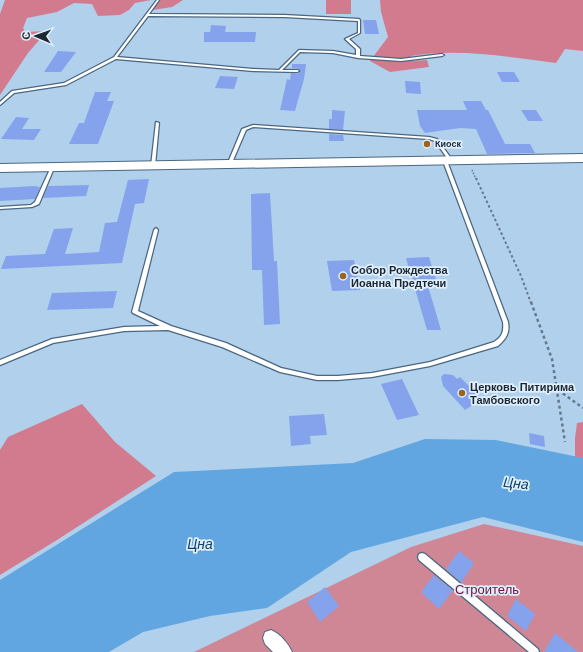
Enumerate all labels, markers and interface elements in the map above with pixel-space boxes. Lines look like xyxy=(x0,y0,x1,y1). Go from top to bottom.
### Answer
north arrow xyxy=(16,16,56,56)
text: С xyxy=(20,31,32,40)
marker: Киоск xyxy=(422,139,432,149)
place label: Киоск xyxy=(435,139,461,149)
place label: Собор Рождества Иоанна Предтечи xyxy=(351,264,448,289)
marker: Собор Рождества Иоанна Предтечи xyxy=(338,271,348,281)
place label: Церковь Питирима Тамбовского xyxy=(470,381,575,406)
marker: Церковь Питирима Тамбовского xyxy=(457,388,467,398)
water label: Цна xyxy=(502,474,530,492)
water label: Цна xyxy=(187,536,213,552)
park label: Строитель xyxy=(455,582,519,597)

